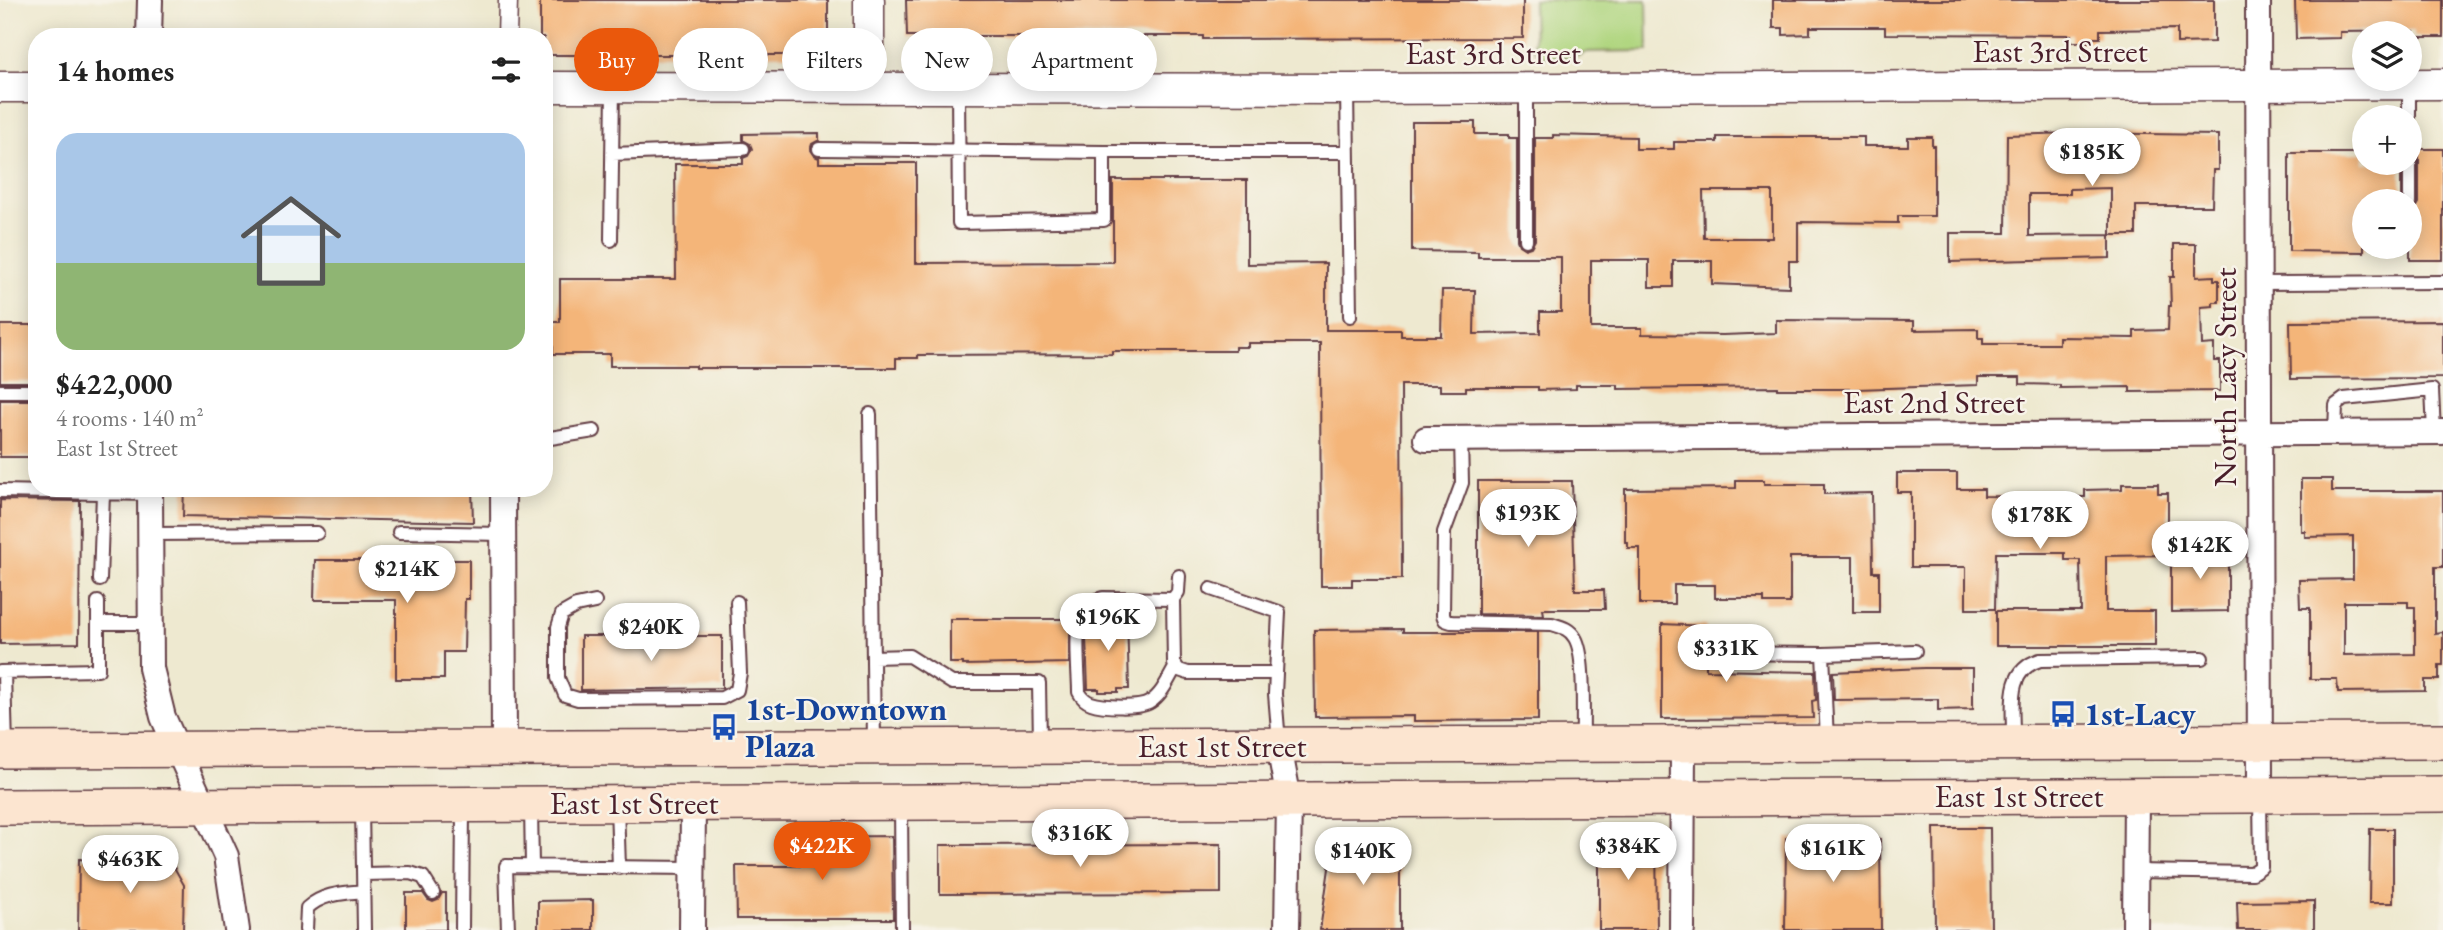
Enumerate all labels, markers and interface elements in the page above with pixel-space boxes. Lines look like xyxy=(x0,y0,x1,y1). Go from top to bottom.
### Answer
map controls xyxy=(2352,21,2422,259)
button: layers xyxy=(2352,21,2422,91)
chip: Buy xyxy=(574,28,659,91)
chip: Rent xyxy=(673,28,768,91)
chip: Filters xyxy=(782,28,887,91)
chip: New xyxy=(901,28,993,91)
chip: Apartment xyxy=(1007,28,1157,91)
street label: East 3rd Street xyxy=(1972,30,2148,72)
street label: East 3rd Street xyxy=(1405,32,1581,74)
text: 14 homes xyxy=(56,51,174,90)
icon: filters xyxy=(487,51,525,89)
button: + xyxy=(2352,105,2422,175)
pin: $185K xyxy=(2043,128,2141,188)
text: $185K xyxy=(2060,136,2124,166)
icon: home xyxy=(228,178,354,304)
button: − xyxy=(2352,189,2422,259)
street label: North Lacy Street xyxy=(2204,267,2246,487)
text: $422,000 xyxy=(56,364,172,403)
street label: East 2nd Street xyxy=(1843,381,2025,423)
text: 4 rooms · 140 m² xyxy=(56,403,204,433)
text: East 1st Street xyxy=(56,433,178,463)
pin: $193K xyxy=(1479,490,1577,549)
pin: $178K xyxy=(1991,491,2089,551)
text: $193K xyxy=(1496,497,1560,527)
text: $178K xyxy=(2008,499,2072,529)
pin: $142K xyxy=(2151,522,2249,581)
text: $142K xyxy=(2168,529,2232,559)
pin: $214K xyxy=(358,546,456,605)
text: $214K xyxy=(375,553,439,583)
pin: $196K xyxy=(1059,594,1157,653)
text: $196K xyxy=(1076,601,1140,631)
pin: $240K xyxy=(602,604,700,663)
text: $240K xyxy=(619,611,683,641)
pin: $331K xyxy=(1677,624,1775,684)
text: $331K xyxy=(1694,632,1758,662)
place label: 1st-Downtown Plaza xyxy=(745,688,947,767)
place label: 1st-Lacy xyxy=(2084,693,2196,735)
bus stop icon: 1st-Lacy xyxy=(2048,699,2078,729)
bus stop icon: 1st-Downtown Plaza xyxy=(709,712,739,742)
street label: East 1st Street xyxy=(1137,725,1307,767)
street label: East 1st Street xyxy=(1934,775,2104,817)
street label: East 1st Street xyxy=(549,782,719,824)
pin: $316K xyxy=(1031,810,1129,869)
text: $316K xyxy=(1048,817,1112,847)
pin: $422K xyxy=(773,822,871,882)
pin: $384K xyxy=(1579,822,1677,882)
pin: $161K xyxy=(1784,824,1882,884)
pin: $140K xyxy=(1314,828,1412,887)
text: $422K xyxy=(790,830,854,860)
text: $384K xyxy=(1596,830,1660,860)
text: $161K xyxy=(1801,832,1865,862)
text: $140K xyxy=(1331,835,1395,865)
pin: $463K xyxy=(81,836,179,895)
text: $463K xyxy=(98,843,162,873)

